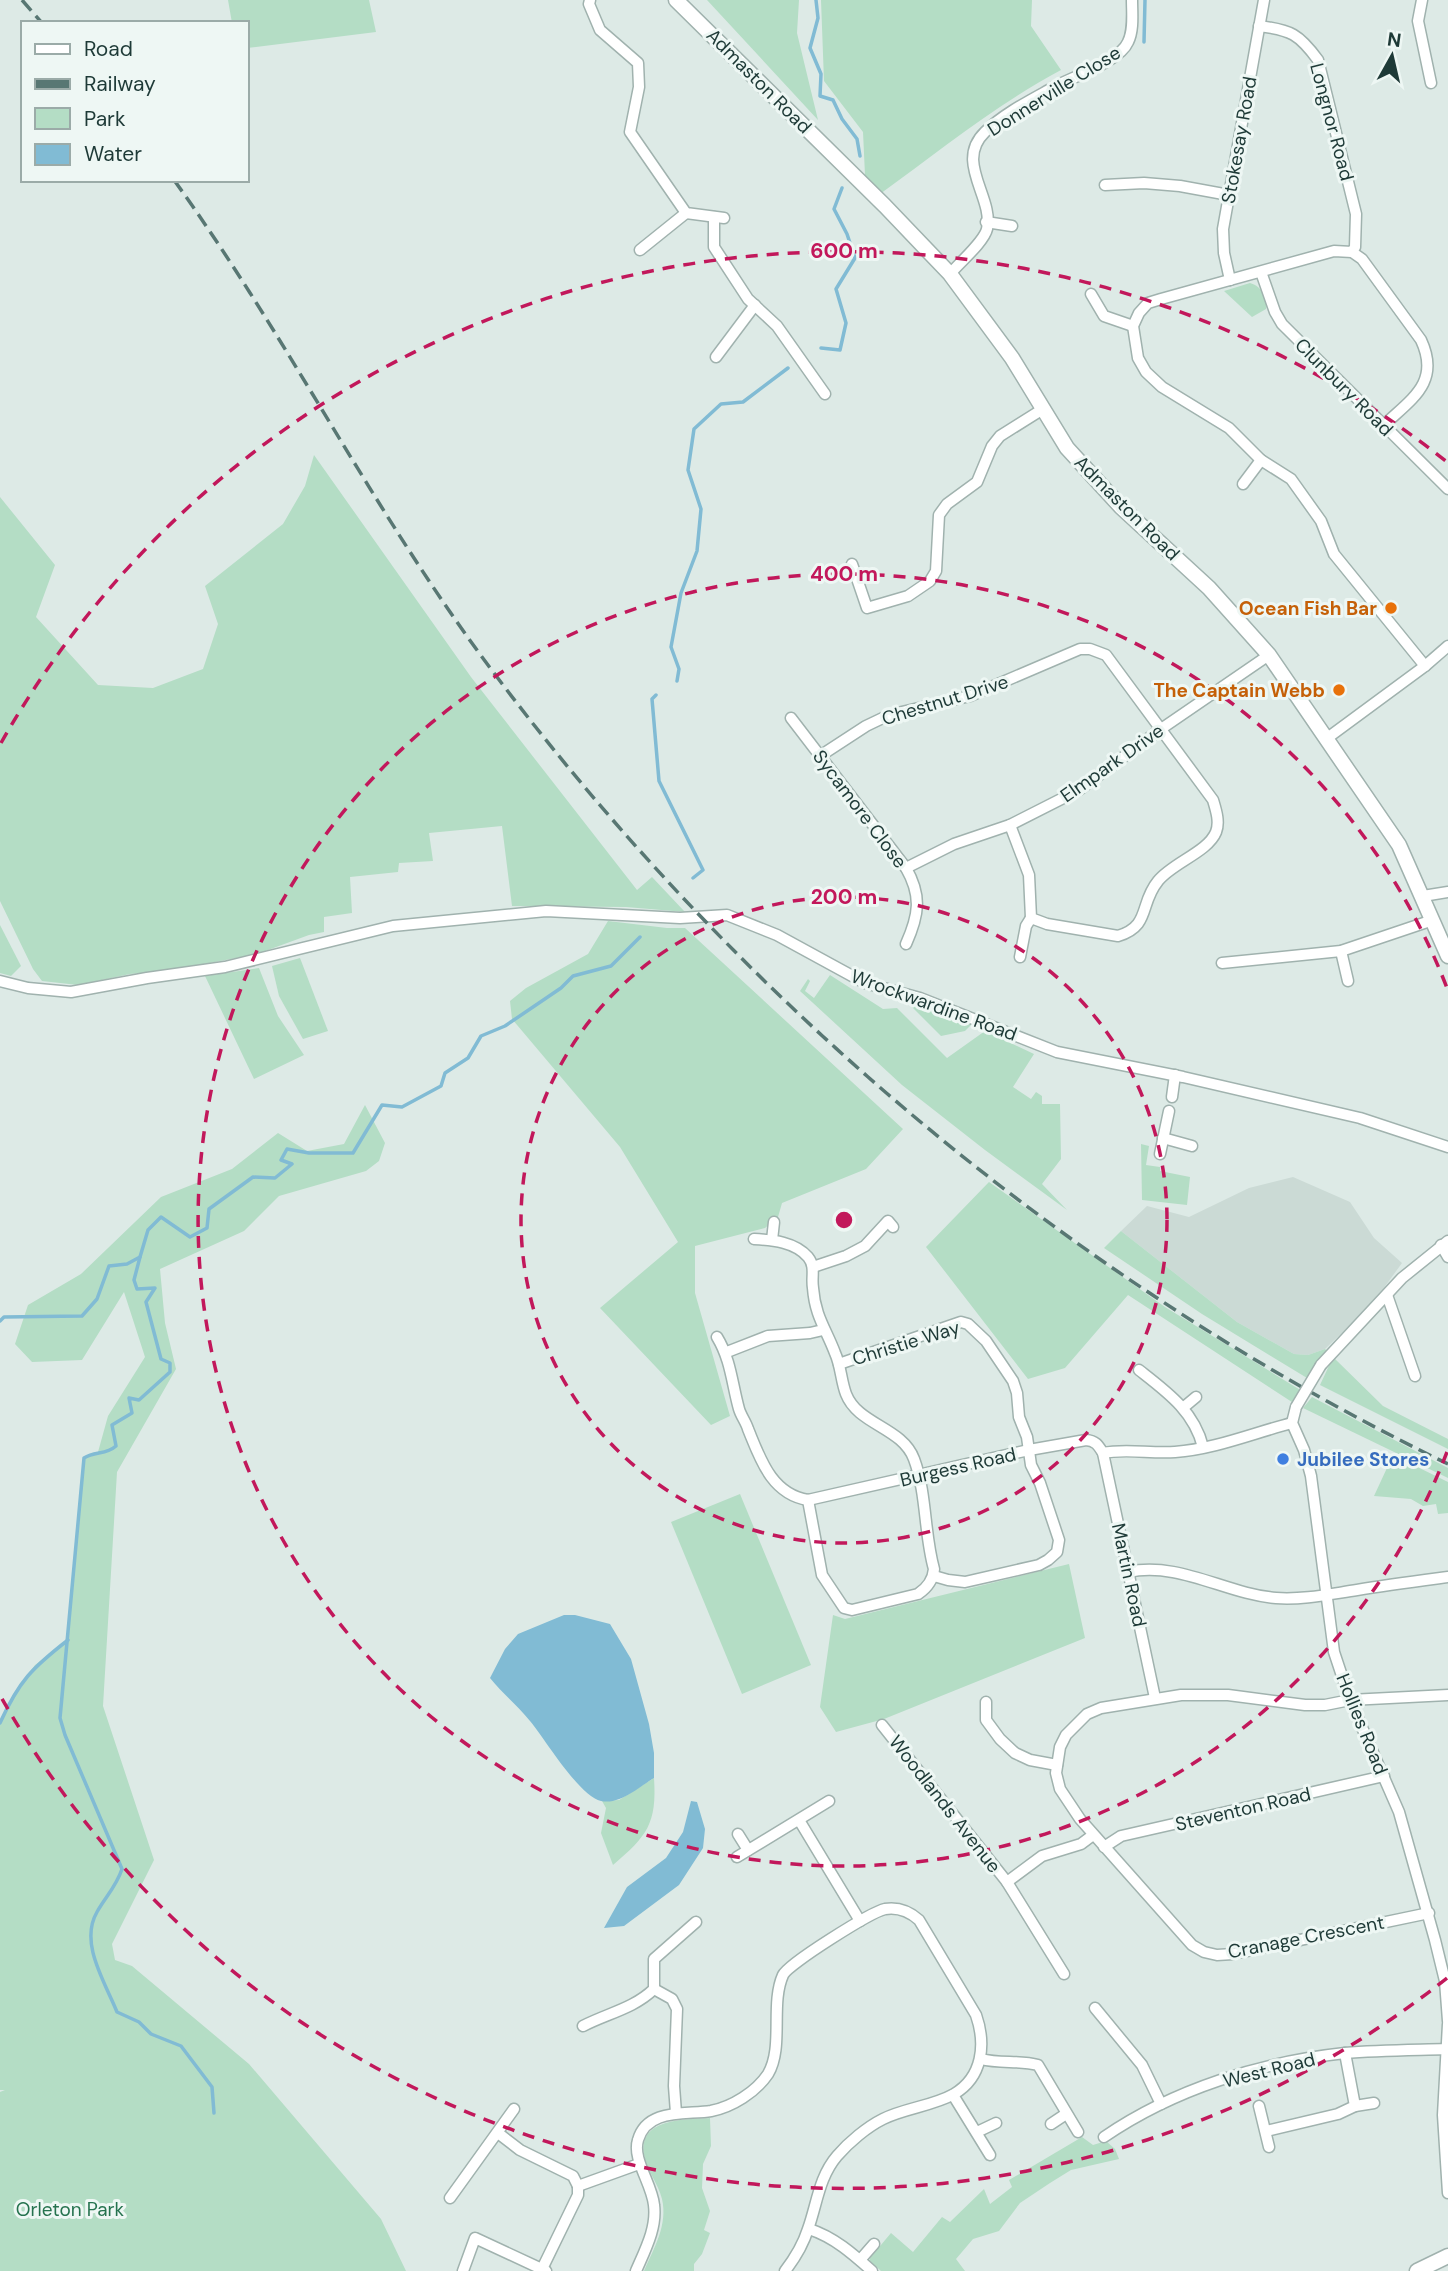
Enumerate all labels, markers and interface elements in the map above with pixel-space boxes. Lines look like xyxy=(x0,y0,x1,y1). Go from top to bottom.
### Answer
legend xyxy=(21,21,248,182)
north arrow xyxy=(1357,21,1427,91)
street label: Admaston Road xyxy=(701,23,817,139)
text: N xyxy=(1386,26,1403,53)
text: Road xyxy=(84,35,133,63)
street label: Donnerville Close xyxy=(983,40,1125,142)
street label: Longnor Road xyxy=(1304,60,1360,184)
text: Railway xyxy=(84,70,156,98)
street label: Stokesay Road xyxy=(1216,75,1262,205)
text: Park xyxy=(84,105,126,133)
text: Water xyxy=(84,140,142,168)
text: 600 m xyxy=(810,237,878,265)
street label: Clunbury Road xyxy=(1289,332,1399,442)
street label: Admaston Road xyxy=(1069,450,1185,566)
text: 400 m xyxy=(810,560,878,588)
place label: Ocean Fish Bar xyxy=(1239,596,1377,621)
marker: Ocean Fish Bar xyxy=(1383,600,1399,616)
street label: Chestnut Drive xyxy=(879,669,1011,731)
place label: The Captain Webb xyxy=(1153,678,1325,703)
marker: The Captain Webb xyxy=(1331,682,1347,698)
street label: Elmpark Drive xyxy=(1055,718,1169,808)
street label: Sycamore Close xyxy=(807,745,913,873)
text: 200 m xyxy=(811,883,877,911)
street label: Wrockwardine Road xyxy=(847,963,1021,1047)
centre of rings xyxy=(832,1208,856,1232)
street label: Christie Way xyxy=(849,1315,963,1371)
street label: Burgess Road xyxy=(897,1441,1019,1493)
place label: Jubilee Stores xyxy=(1297,1447,1429,1472)
marker: Jubilee Stores xyxy=(1275,1451,1291,1467)
street label: Martin Road xyxy=(1106,1521,1152,1629)
street label: Hollies Road xyxy=(1330,1670,1394,1778)
street label: Woodlands Avenue xyxy=(883,1730,1007,1878)
street label: Steventon Road xyxy=(1173,1781,1313,1837)
street label: Cranage Crescent xyxy=(1226,1910,1386,1964)
street label: West Road xyxy=(1220,2046,1318,2094)
park label: Orleton Park xyxy=(16,2197,125,2222)

